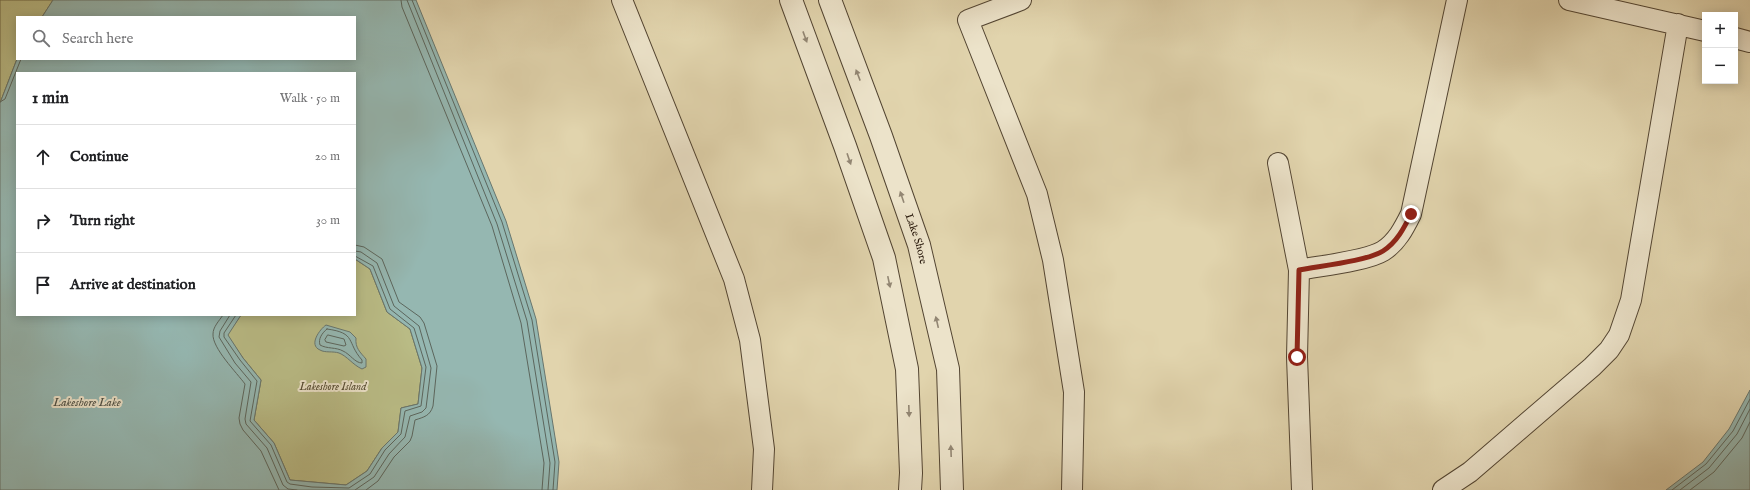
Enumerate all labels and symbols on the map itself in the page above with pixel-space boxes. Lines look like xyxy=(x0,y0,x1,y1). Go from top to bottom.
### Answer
one-way arrow xyxy=(802,31,808,43)
one-way arrow xyxy=(855,68,861,80)
one-way arrow xyxy=(847,153,853,165)
one-way arrow xyxy=(899,191,905,203)
route end xyxy=(1402,205,1420,223)
street label: Lake Shore xyxy=(902,212,930,266)
one-way arrow xyxy=(886,276,892,289)
one-way arrow xyxy=(933,316,939,329)
route start xyxy=(1288,348,1306,366)
park label: Lakeshore Island xyxy=(299,380,367,394)
water label: Lakeshore Lake xyxy=(52,395,121,410)
one-way arrow xyxy=(906,405,912,418)
one-way arrow xyxy=(947,445,954,457)

